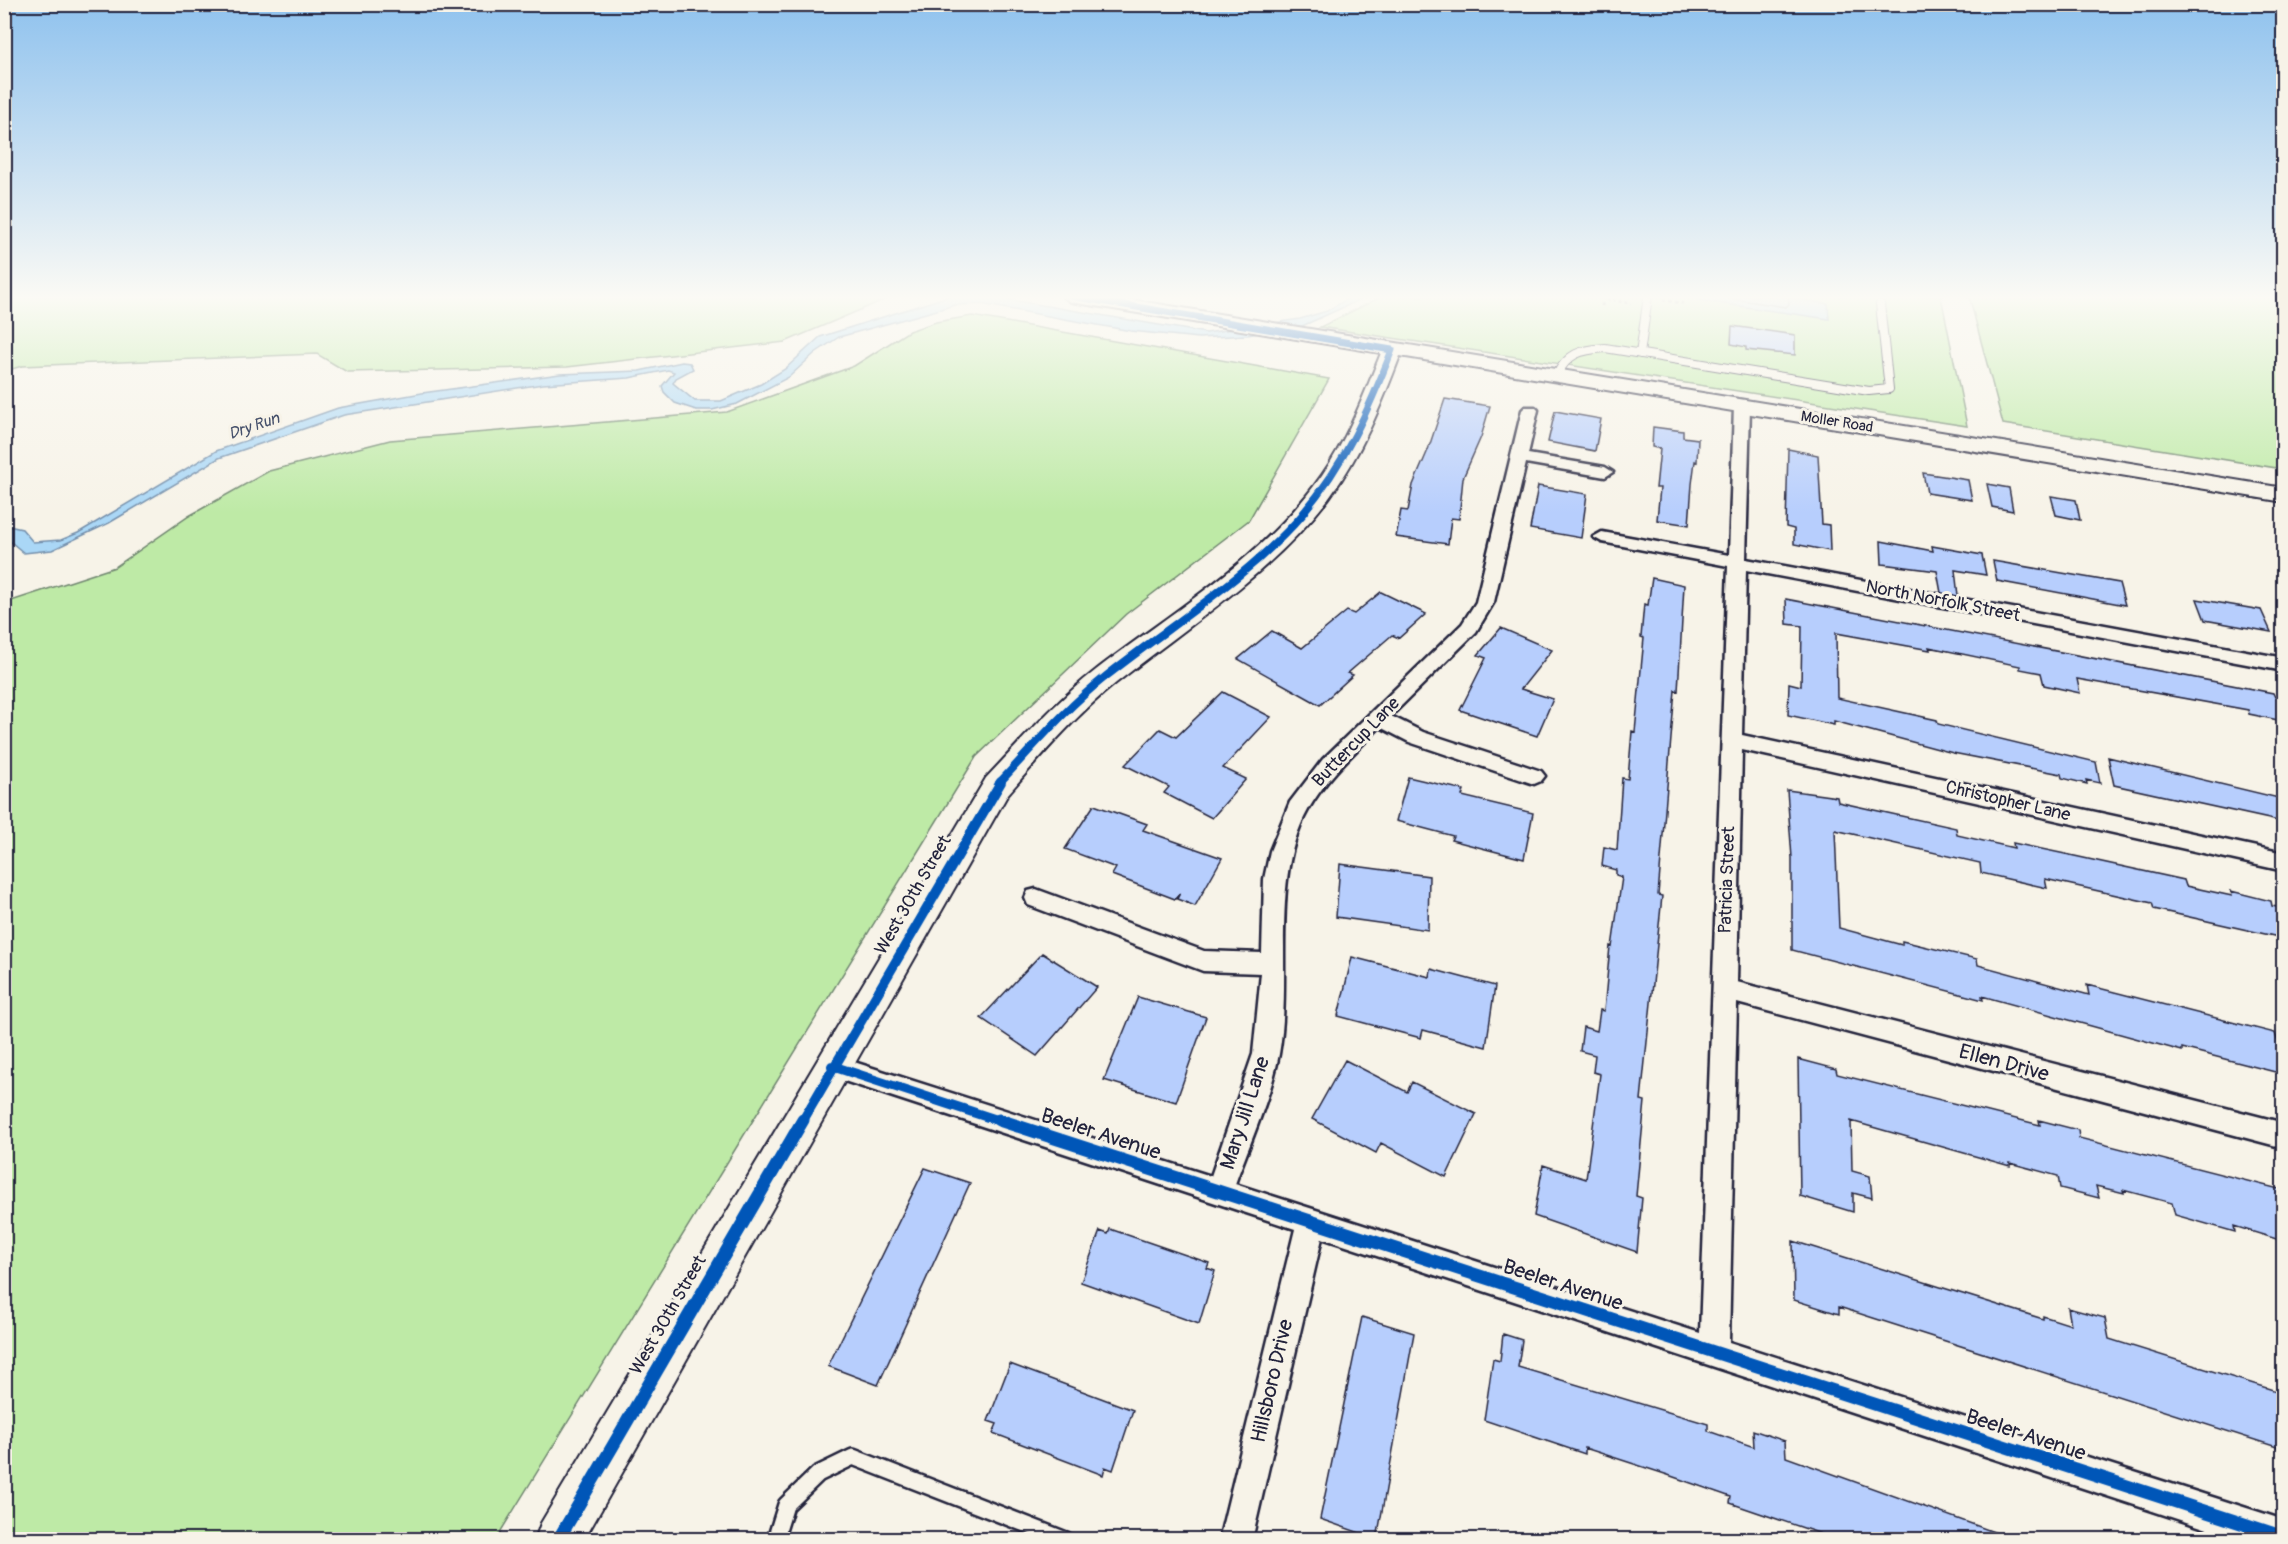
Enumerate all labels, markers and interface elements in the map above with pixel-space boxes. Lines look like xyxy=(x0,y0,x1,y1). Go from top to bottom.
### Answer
street label: Moller Road xyxy=(1799,407,1875,437)
water label: Dry Run xyxy=(226,408,283,444)
street label: North Norfolk Street xyxy=(1864,575,2023,627)
street label: Buttercup Lane xyxy=(1307,692,1405,792)
street label: Christopher Lane xyxy=(1943,775,2073,827)
street label: Patricia Street xyxy=(1714,825,1740,934)
street label: West 30th Street xyxy=(869,830,957,959)
street label: Ellen Drive xyxy=(1956,1038,2053,1088)
street label: Mary Jill Lane xyxy=(1214,1052,1276,1173)
street label: Beeler Avenue xyxy=(1038,1102,1165,1166)
street label: West 30th Street xyxy=(624,1250,712,1379)
street label: Beeler Avenue xyxy=(1500,1253,1627,1317)
street label: Hillsboro Drive xyxy=(1245,1316,1299,1445)
street label: Beeler Avenue xyxy=(1963,1403,2090,1467)

